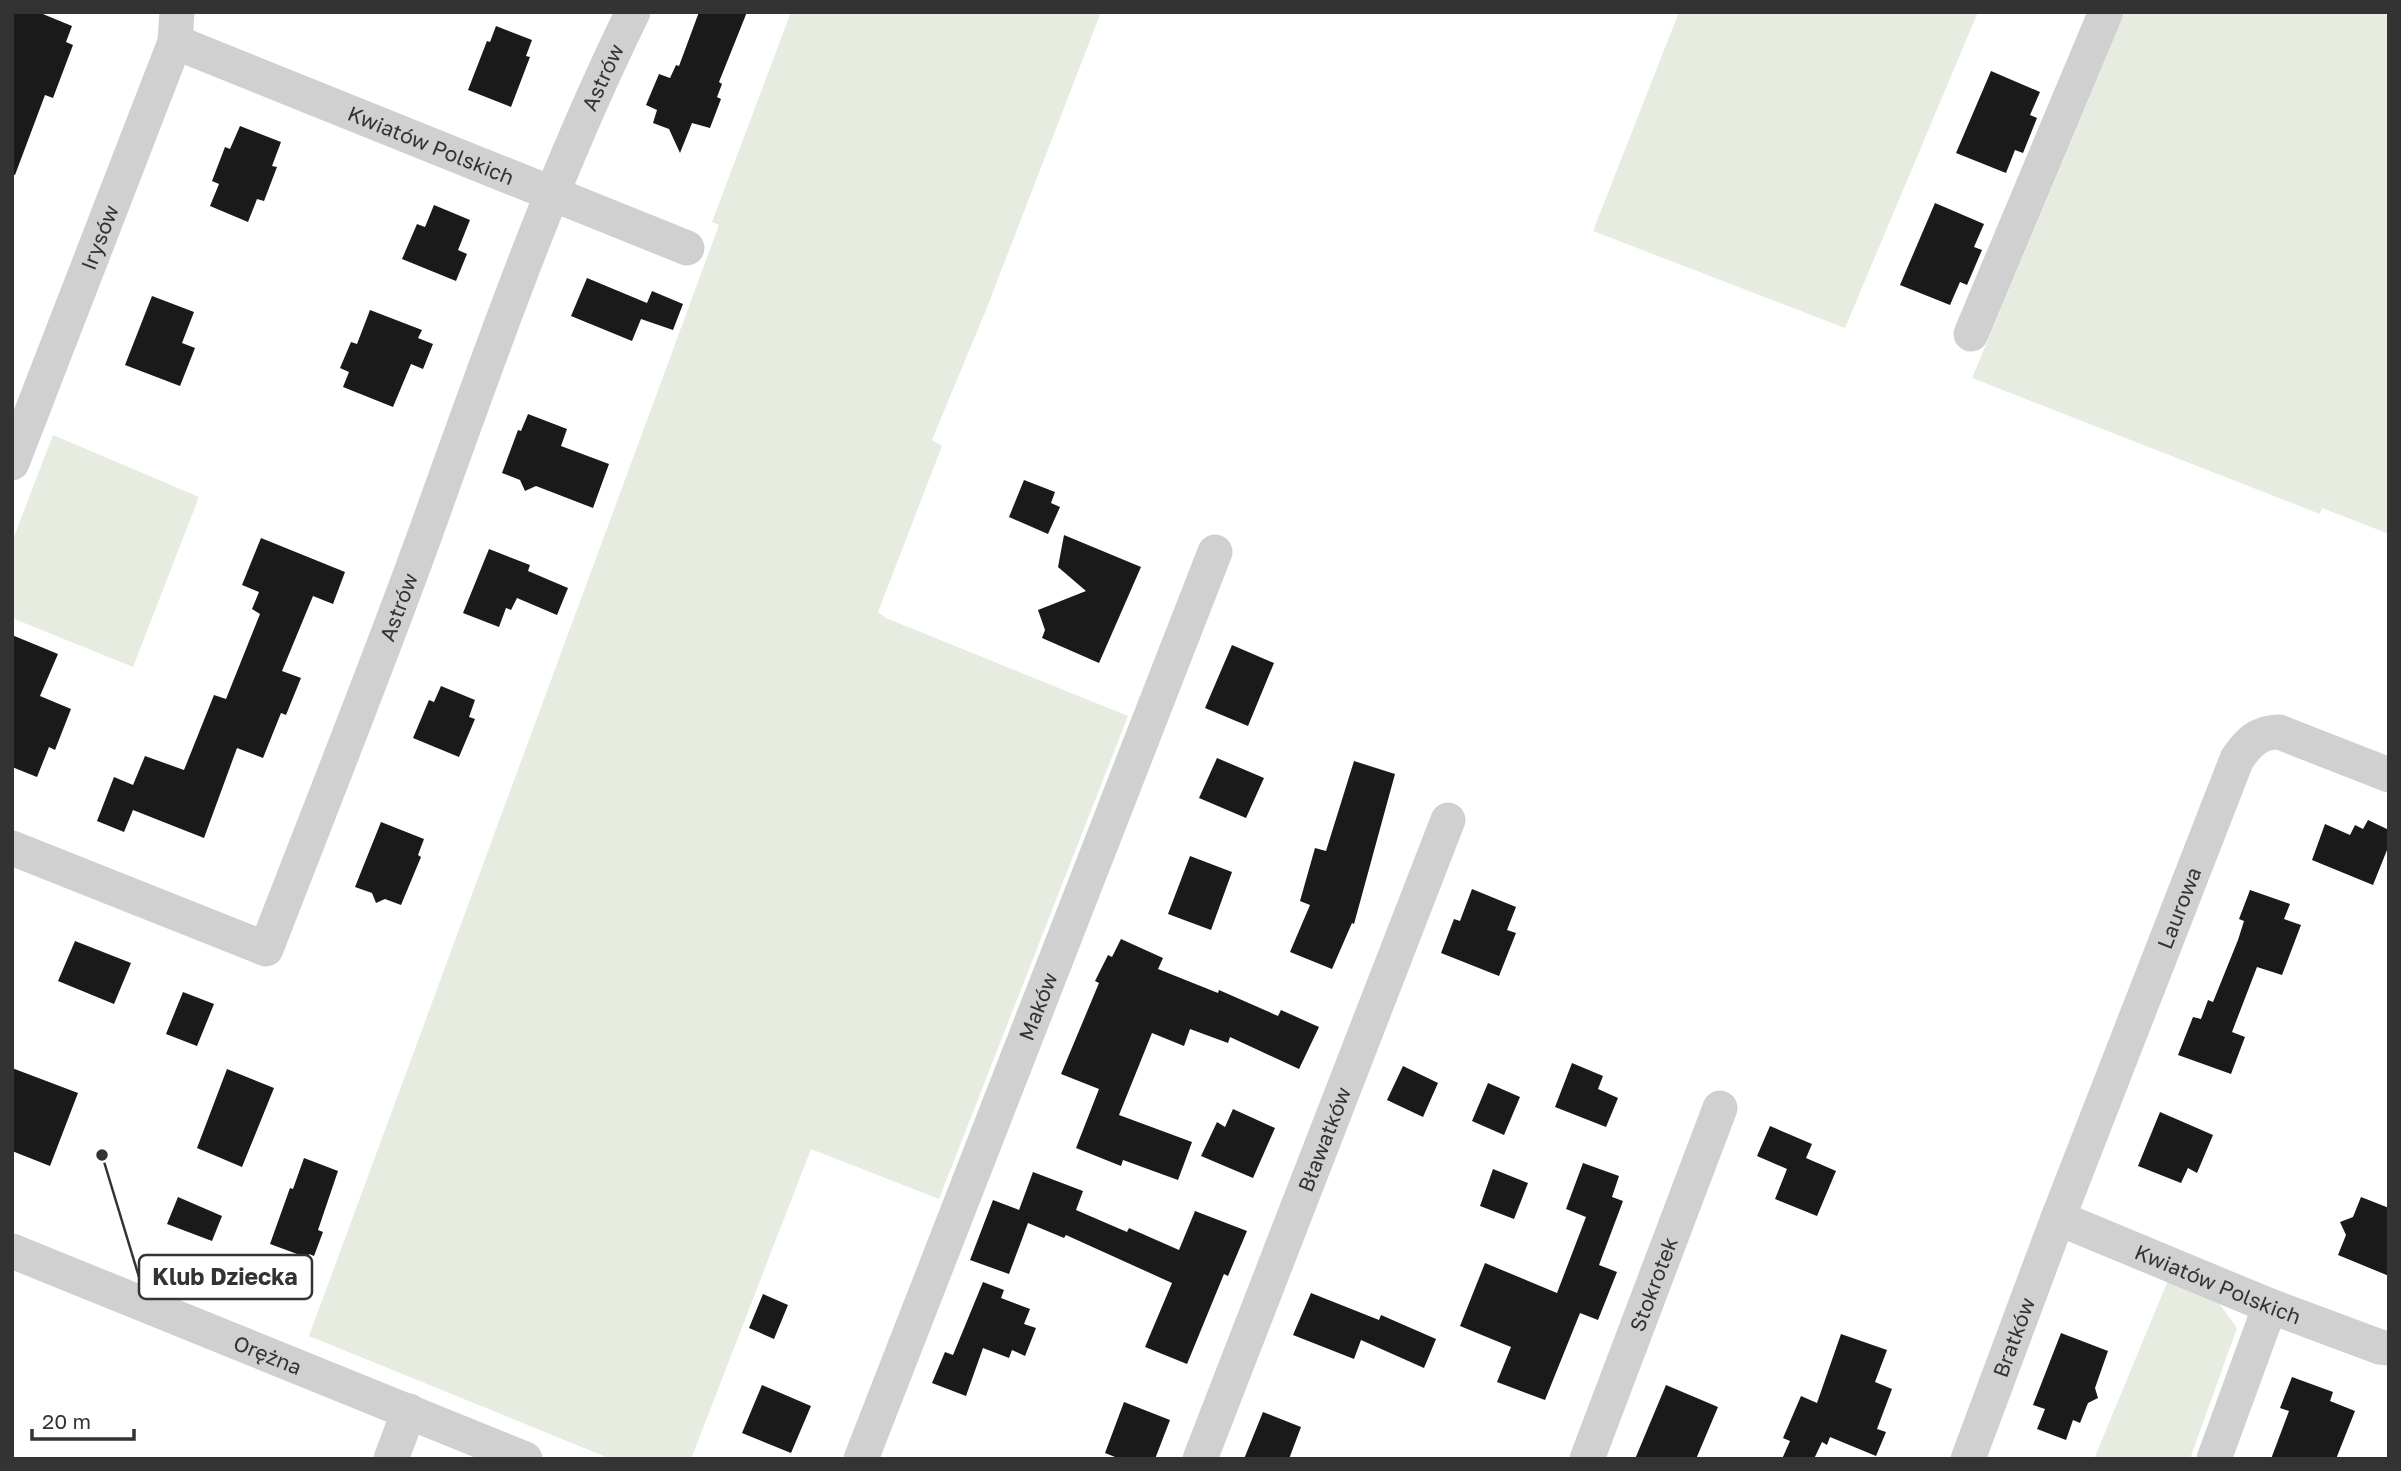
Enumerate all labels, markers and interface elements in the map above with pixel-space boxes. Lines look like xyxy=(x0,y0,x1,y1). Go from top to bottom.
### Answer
street label: Astrów xyxy=(576,39,629,115)
street label: Kwiatów Polskich xyxy=(344,100,518,190)
street label: Irysów xyxy=(75,201,124,274)
street label: Astrów xyxy=(374,569,423,645)
street label: Laurowa xyxy=(2151,863,2207,953)
street label: Maków xyxy=(1013,969,1063,1044)
street label: Bławatków xyxy=(1292,1083,1356,1195)
street label: Stokrotek xyxy=(1624,1233,1683,1335)
street label: Kwiatów Polskich xyxy=(2131,1238,2305,1329)
callout: Klub Dziecka xyxy=(139,1255,312,1299)
text: Klub Dziecka xyxy=(152,1262,298,1290)
street label: Bratków xyxy=(1987,1294,2040,1381)
street label: Orężna xyxy=(230,1329,306,1380)
scale bar xyxy=(32,1398,133,1442)
text: 20 m xyxy=(42,1408,91,1434)

